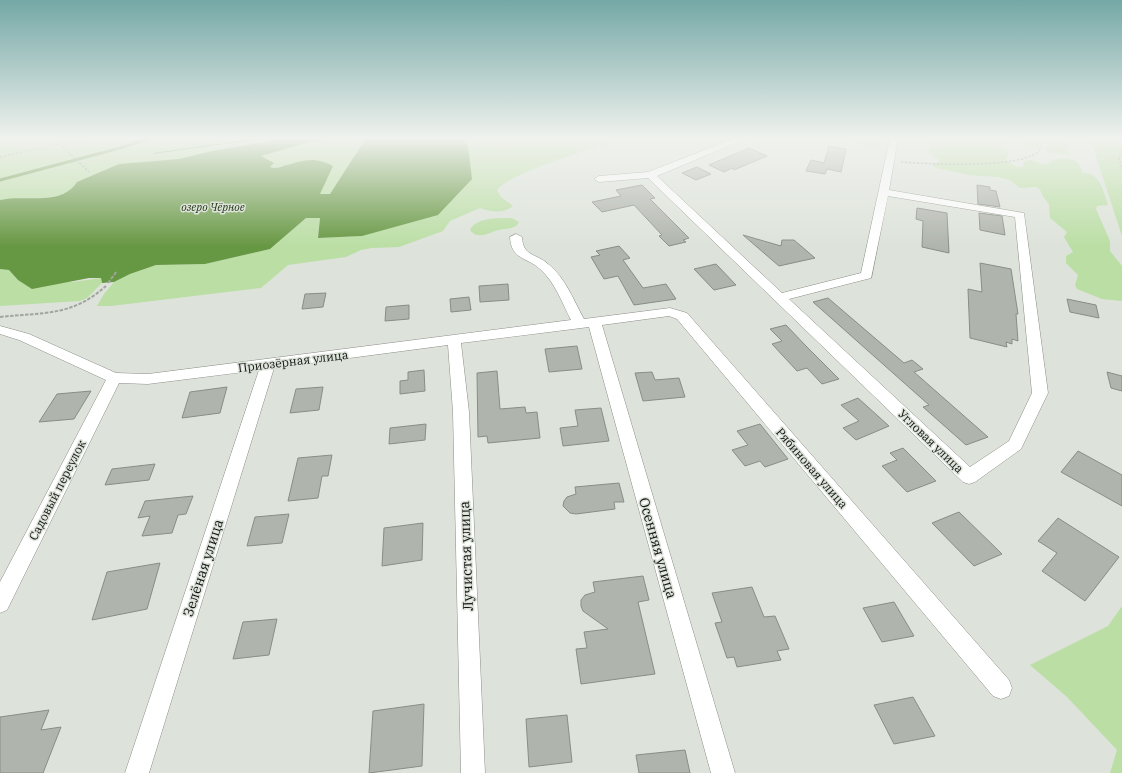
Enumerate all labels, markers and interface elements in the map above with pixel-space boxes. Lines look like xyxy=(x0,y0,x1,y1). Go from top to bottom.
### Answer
water label: озеро Чёрное xyxy=(181,200,245,214)
street label: Приозёрная улица xyxy=(237,347,349,375)
street label: Угловая улица xyxy=(895,406,967,476)
street label: Рябиновая улица xyxy=(773,425,851,512)
street label: Садовый переулок xyxy=(25,437,89,543)
street label: Осенняя улица xyxy=(635,496,681,601)
street label: Лучистая улица xyxy=(455,500,477,611)
street label: Зелёная улица xyxy=(179,517,227,619)

